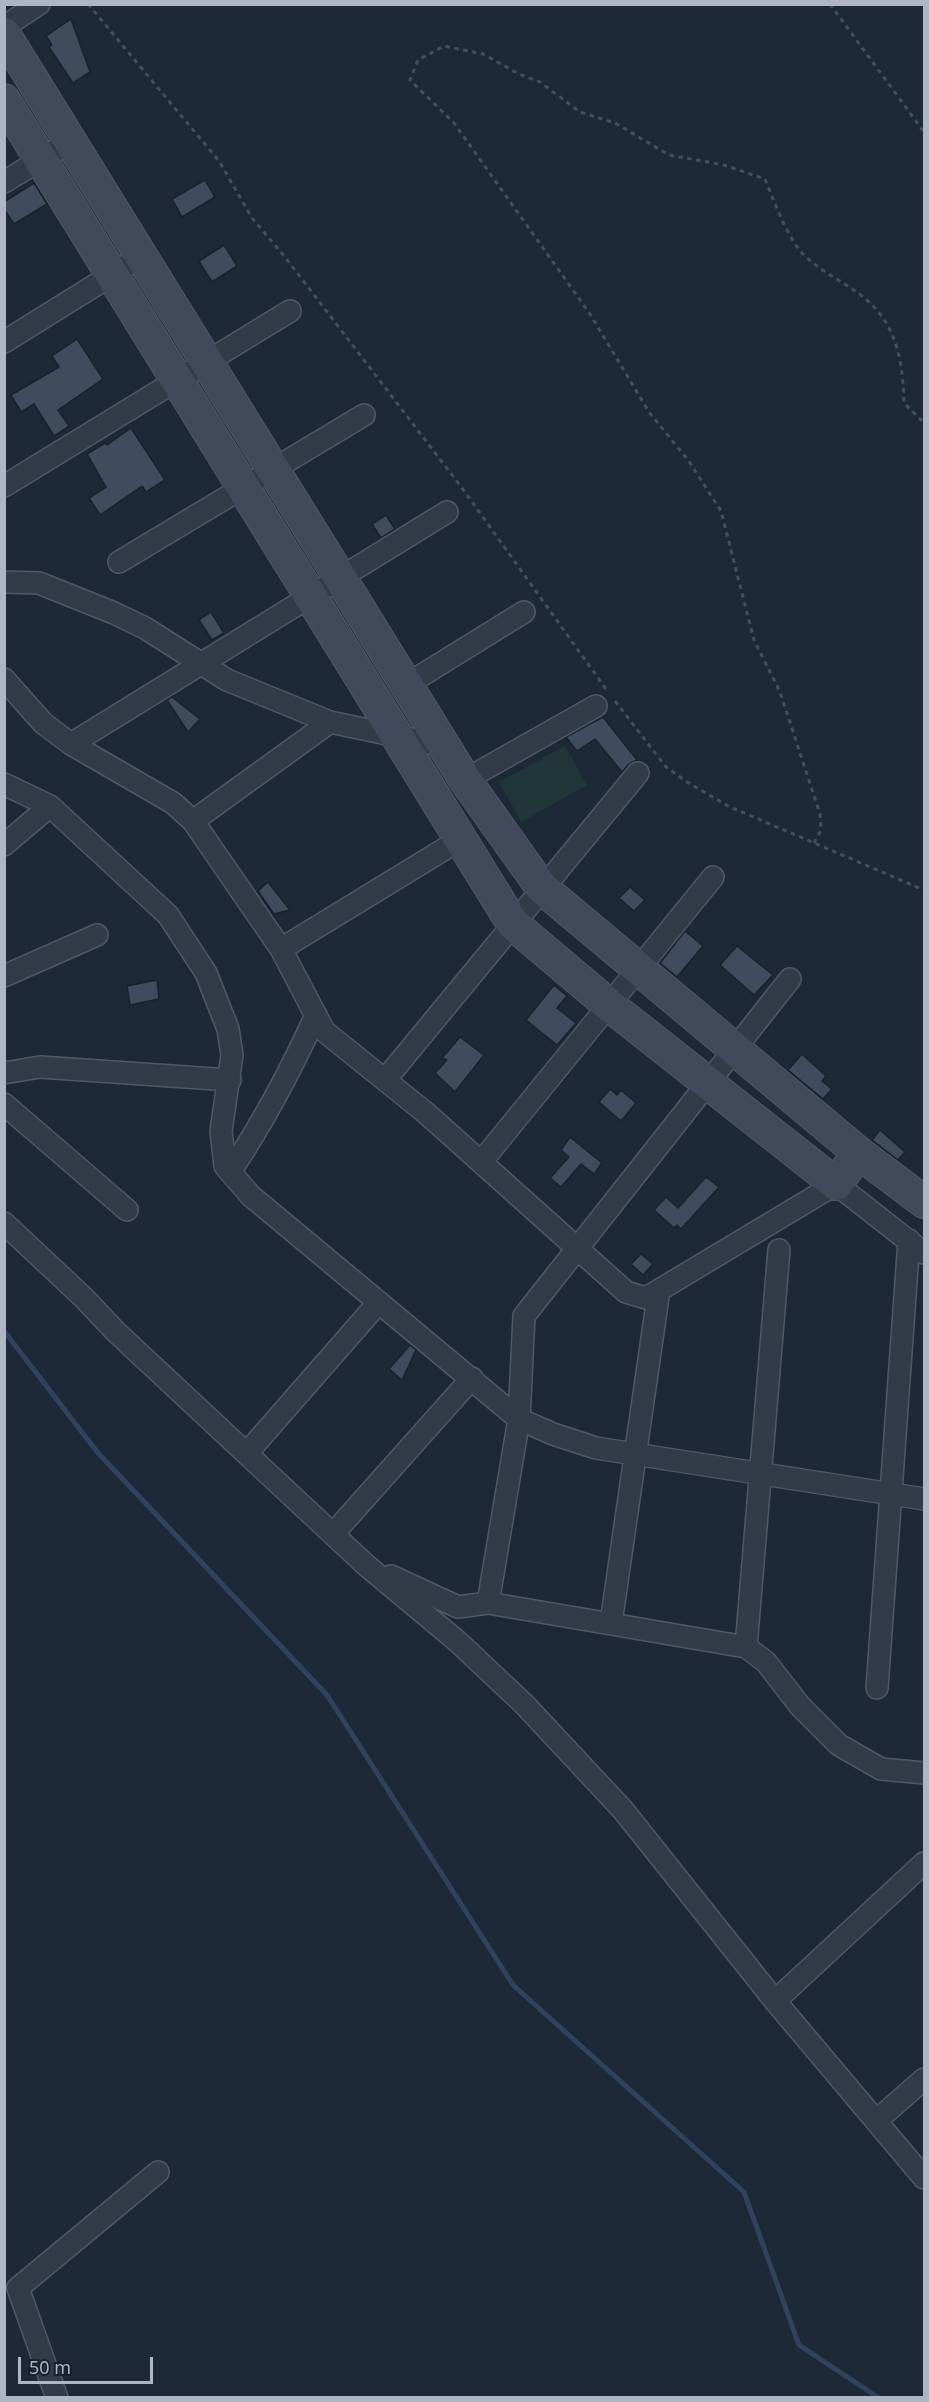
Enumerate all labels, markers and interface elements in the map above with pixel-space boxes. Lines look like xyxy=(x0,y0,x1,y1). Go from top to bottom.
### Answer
scale bar xyxy=(21,2345,156,2383)
text: 50 m xyxy=(29,2355,71,2379)

